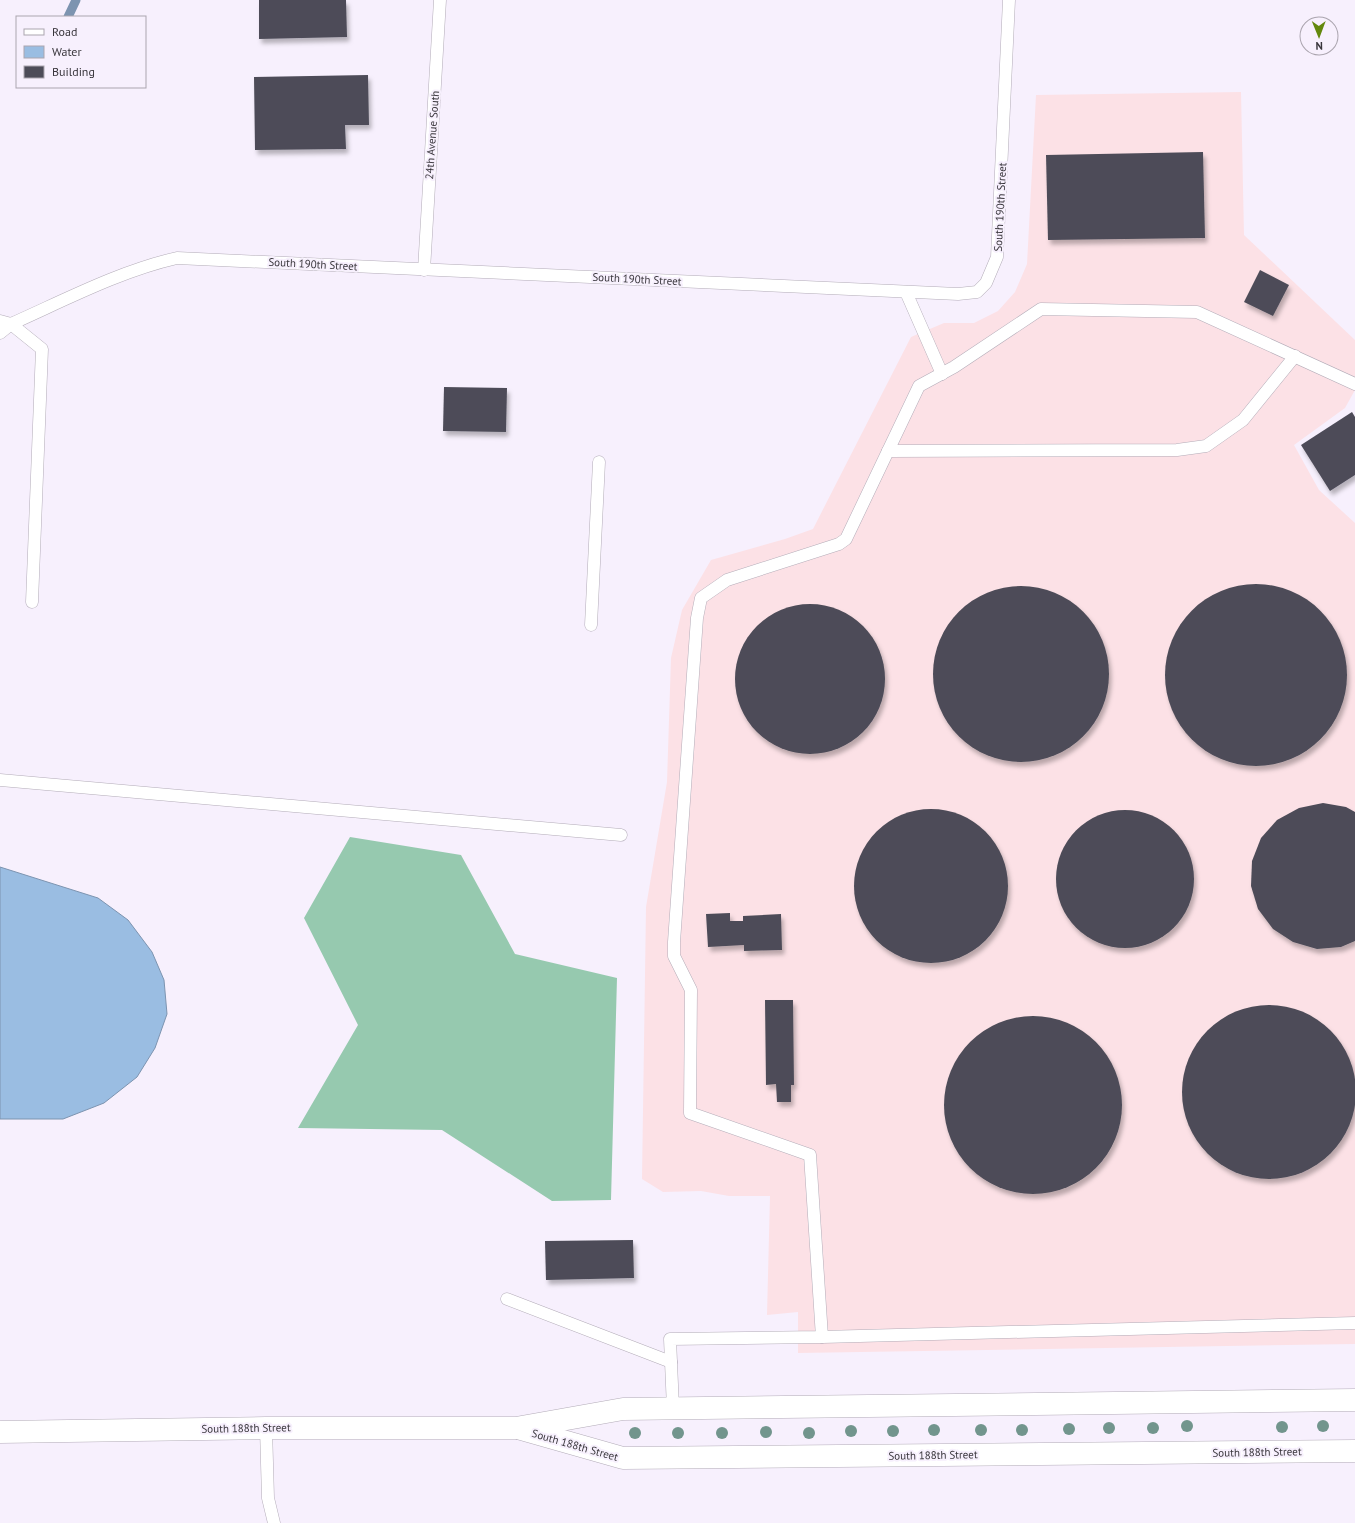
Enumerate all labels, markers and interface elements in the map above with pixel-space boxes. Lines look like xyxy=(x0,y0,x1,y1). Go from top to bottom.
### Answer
legend xyxy=(16,16,146,88)
north arrow xyxy=(1299,16,1339,56)
text: Road xyxy=(52,24,77,39)
text: N xyxy=(1315,39,1323,53)
text: Water xyxy=(52,44,82,59)
text: Building xyxy=(52,64,95,79)
street label: 24th Avenue South xyxy=(422,90,442,180)
street label: South 190th Street xyxy=(991,162,1009,252)
street label: South 190th Street xyxy=(268,255,358,273)
street label: South 190th Street xyxy=(592,270,682,288)
street label: South 188th Street xyxy=(201,1420,291,1436)
street label: South 188th Street xyxy=(530,1426,620,1464)
street label: South 188th Street xyxy=(1212,1444,1302,1460)
street label: South 188th Street xyxy=(888,1447,978,1463)

